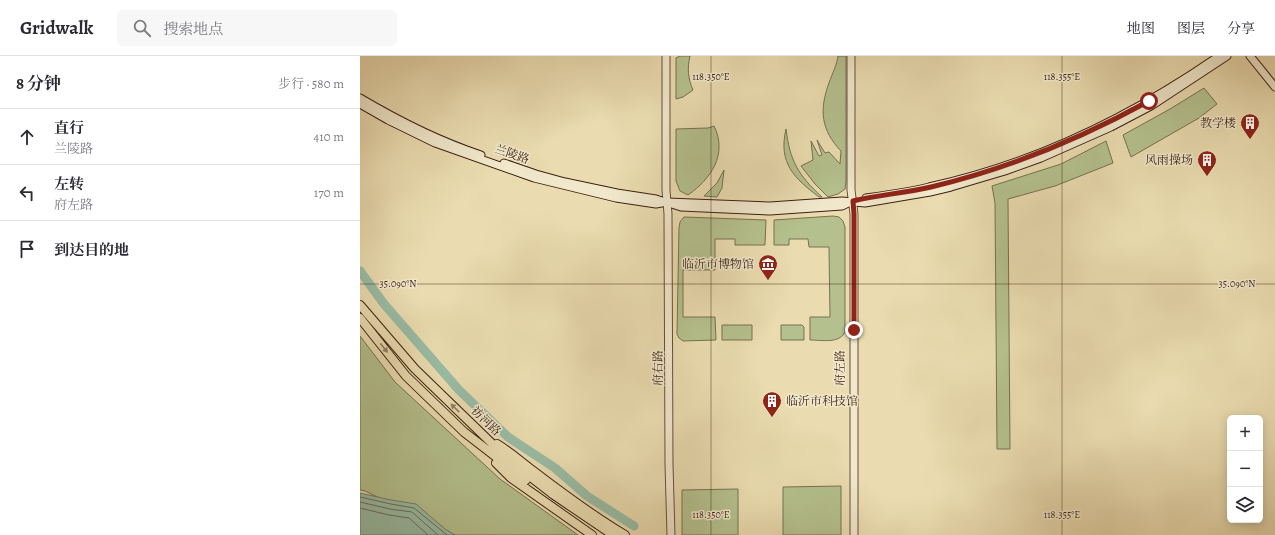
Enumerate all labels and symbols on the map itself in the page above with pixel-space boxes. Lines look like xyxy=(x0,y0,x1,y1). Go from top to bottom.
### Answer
text: 118.350°E xyxy=(692,70,730,83)
text: 118.355°E xyxy=(1044,70,1080,83)
route start xyxy=(1140,92,1158,110)
building icon: 教学楼 xyxy=(1239,112,1261,140)
place label: 教学楼 xyxy=(1200,115,1236,131)
street label: 兰陵路 xyxy=(492,141,532,167)
building icon: 风雨操场 xyxy=(1196,149,1218,177)
place label: 风雨操场 xyxy=(1145,152,1193,168)
museum icon: 临沂市博物馆 xyxy=(757,253,779,281)
place label: 临沂市博物馆 xyxy=(682,256,754,272)
text: 35.090°N xyxy=(380,277,416,290)
text: 35.090°N xyxy=(1219,277,1255,290)
route end xyxy=(845,321,863,339)
one-way arrow xyxy=(380,343,389,354)
street label: 府右路 xyxy=(650,350,666,386)
street label: 府左路 xyxy=(832,350,848,386)
building icon: 临沂市科技馆 xyxy=(761,390,783,418)
place label: 临沂市科技馆 xyxy=(786,393,858,409)
one-way arrow xyxy=(450,403,460,413)
street label: 祊河路 xyxy=(467,403,505,439)
text: 118.350°E xyxy=(692,508,730,521)
text: 118.355°E xyxy=(1044,508,1080,521)

